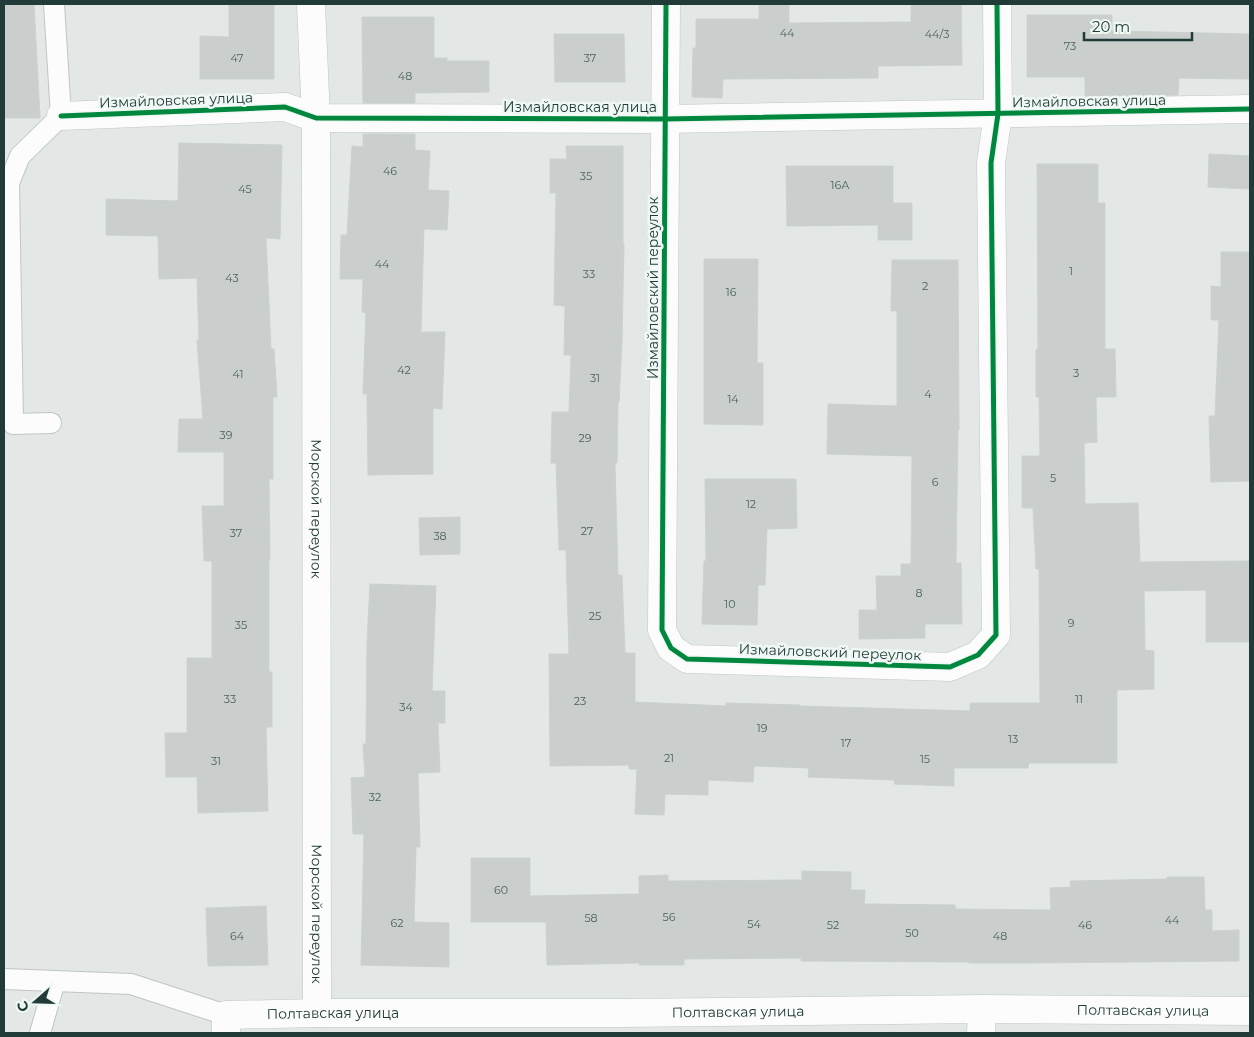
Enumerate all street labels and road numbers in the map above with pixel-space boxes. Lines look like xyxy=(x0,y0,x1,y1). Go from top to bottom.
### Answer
street label: Измайловская улица xyxy=(99,88,253,112)
street label: Измайловская улица xyxy=(1012,91,1166,111)
street label: Измайловская улица xyxy=(503,98,657,116)
street label: Измайловский переулок xyxy=(644,197,662,379)
street label: Морской переулок xyxy=(307,439,326,579)
street label: Измайловский переулок xyxy=(738,640,922,664)
street label: Морской переулок xyxy=(308,844,326,984)
street label: Полтавская улица xyxy=(1077,1001,1209,1020)
street label: Полтавская улица xyxy=(672,1002,804,1021)
street label: Полтавская улица xyxy=(267,1004,399,1023)

